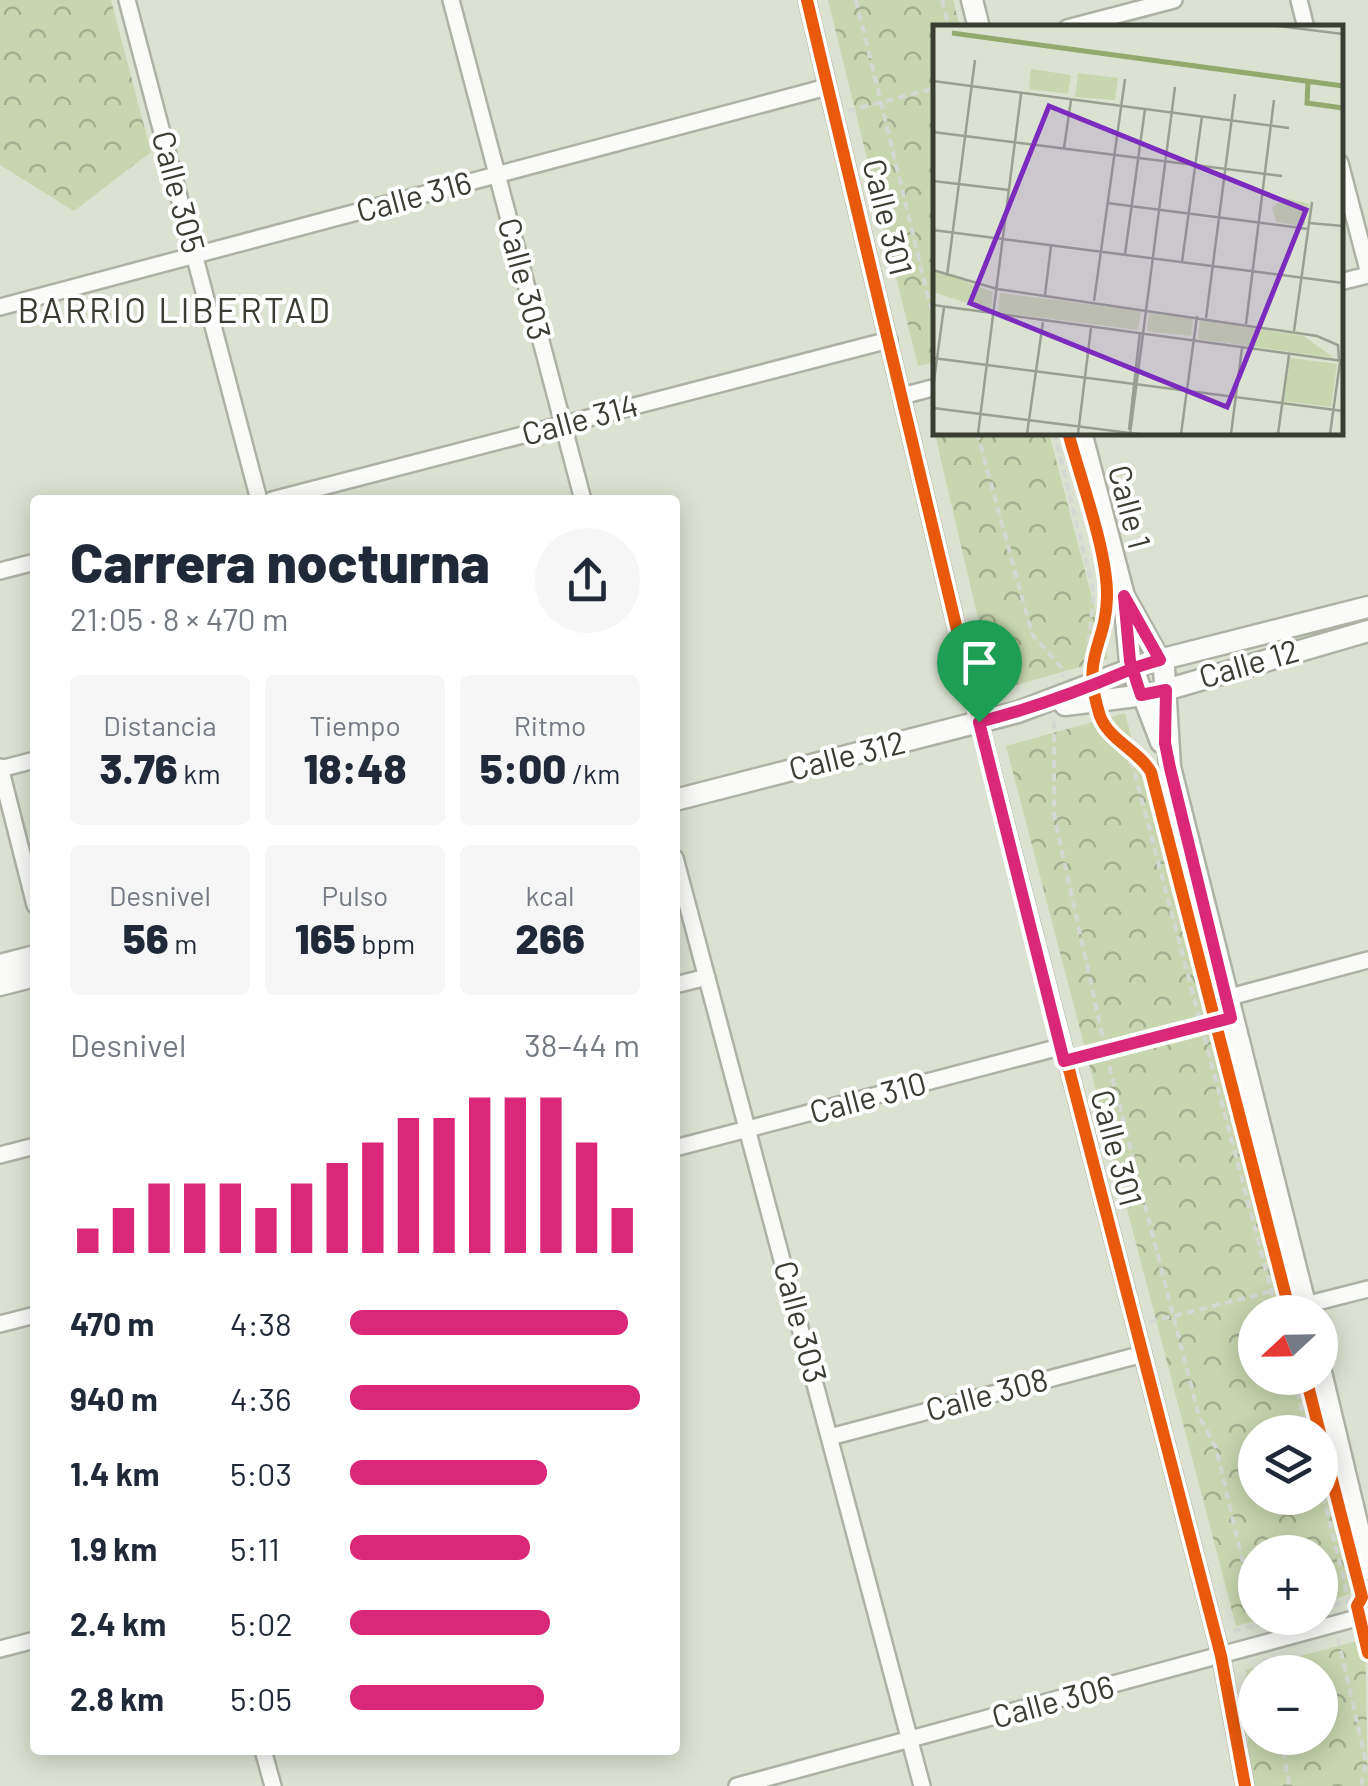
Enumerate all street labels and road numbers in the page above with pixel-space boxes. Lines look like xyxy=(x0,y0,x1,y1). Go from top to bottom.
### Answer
street label: Calle 305 xyxy=(145,126,214,257)
street label: Calle 301 xyxy=(856,154,922,279)
street label: Calle 316 xyxy=(352,161,475,229)
street label: Calle 303 xyxy=(491,213,560,344)
street label: Calle 314 xyxy=(517,384,642,452)
street label: Calle 1 xyxy=(1102,461,1160,552)
street label: Calle 12 xyxy=(1194,630,1303,694)
street label: Calle 312 xyxy=(785,721,909,787)
street label: Calle 310 xyxy=(805,1062,930,1130)
street label: Calle 301 xyxy=(1084,1085,1152,1210)
street label: Calle 303 xyxy=(767,1256,836,1387)
street label: Calle 308 xyxy=(921,1359,1052,1428)
street label: Calle 306 xyxy=(987,1666,1118,1735)

